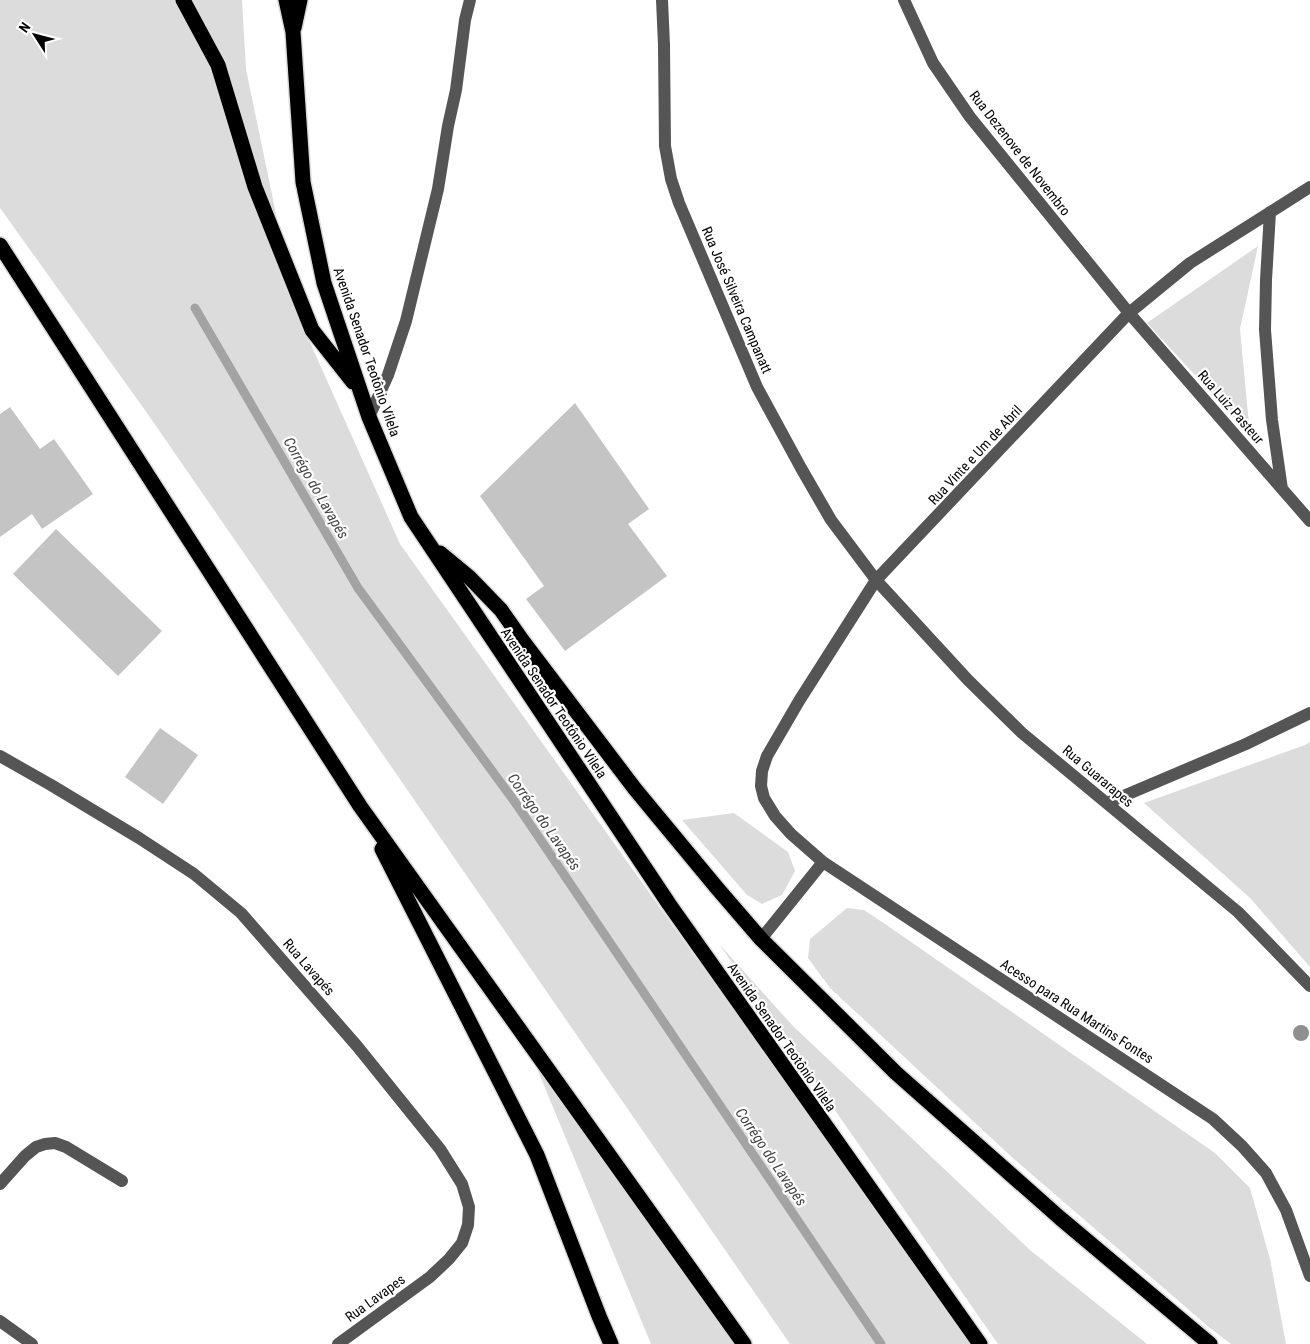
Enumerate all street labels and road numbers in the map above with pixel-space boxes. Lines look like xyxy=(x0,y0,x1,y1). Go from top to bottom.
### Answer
street label: Rua Dezenove de Novembro xyxy=(966,87,1074,219)
street label: Rua José Silveira Campanatt xyxy=(699,224,775,376)
street label: Avenida Senador Teotônio Vilela xyxy=(330,265,404,439)
street label: Rua Luiz Pasteur xyxy=(1195,367,1267,447)
street label: Rua Vinte e Um de Abril xyxy=(925,402,1025,508)
street label: Avenida Senador Teotônio Vilela xyxy=(498,625,610,781)
street label: Rua Guararapes xyxy=(1059,742,1137,810)
street label: Rua Lavapés xyxy=(280,935,338,999)
street label: Acesso para Rua Martins Fontes xyxy=(998,956,1156,1066)
street label: Avenida Senador Teotônio Vilela xyxy=(724,960,840,1114)
street label: Rua Lavapes xyxy=(342,1271,408,1325)

